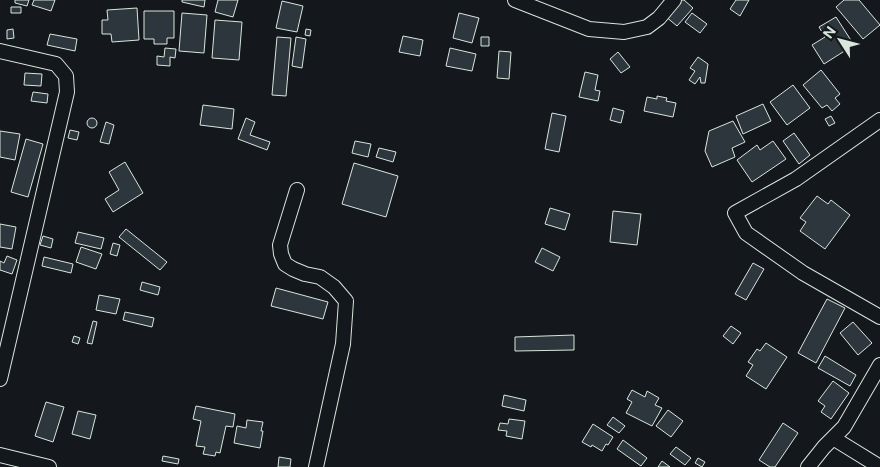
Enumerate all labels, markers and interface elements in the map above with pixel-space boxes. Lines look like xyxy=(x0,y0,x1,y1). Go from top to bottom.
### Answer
north arrow xyxy=(815,15,865,65)
text: N xyxy=(820,23,839,41)

